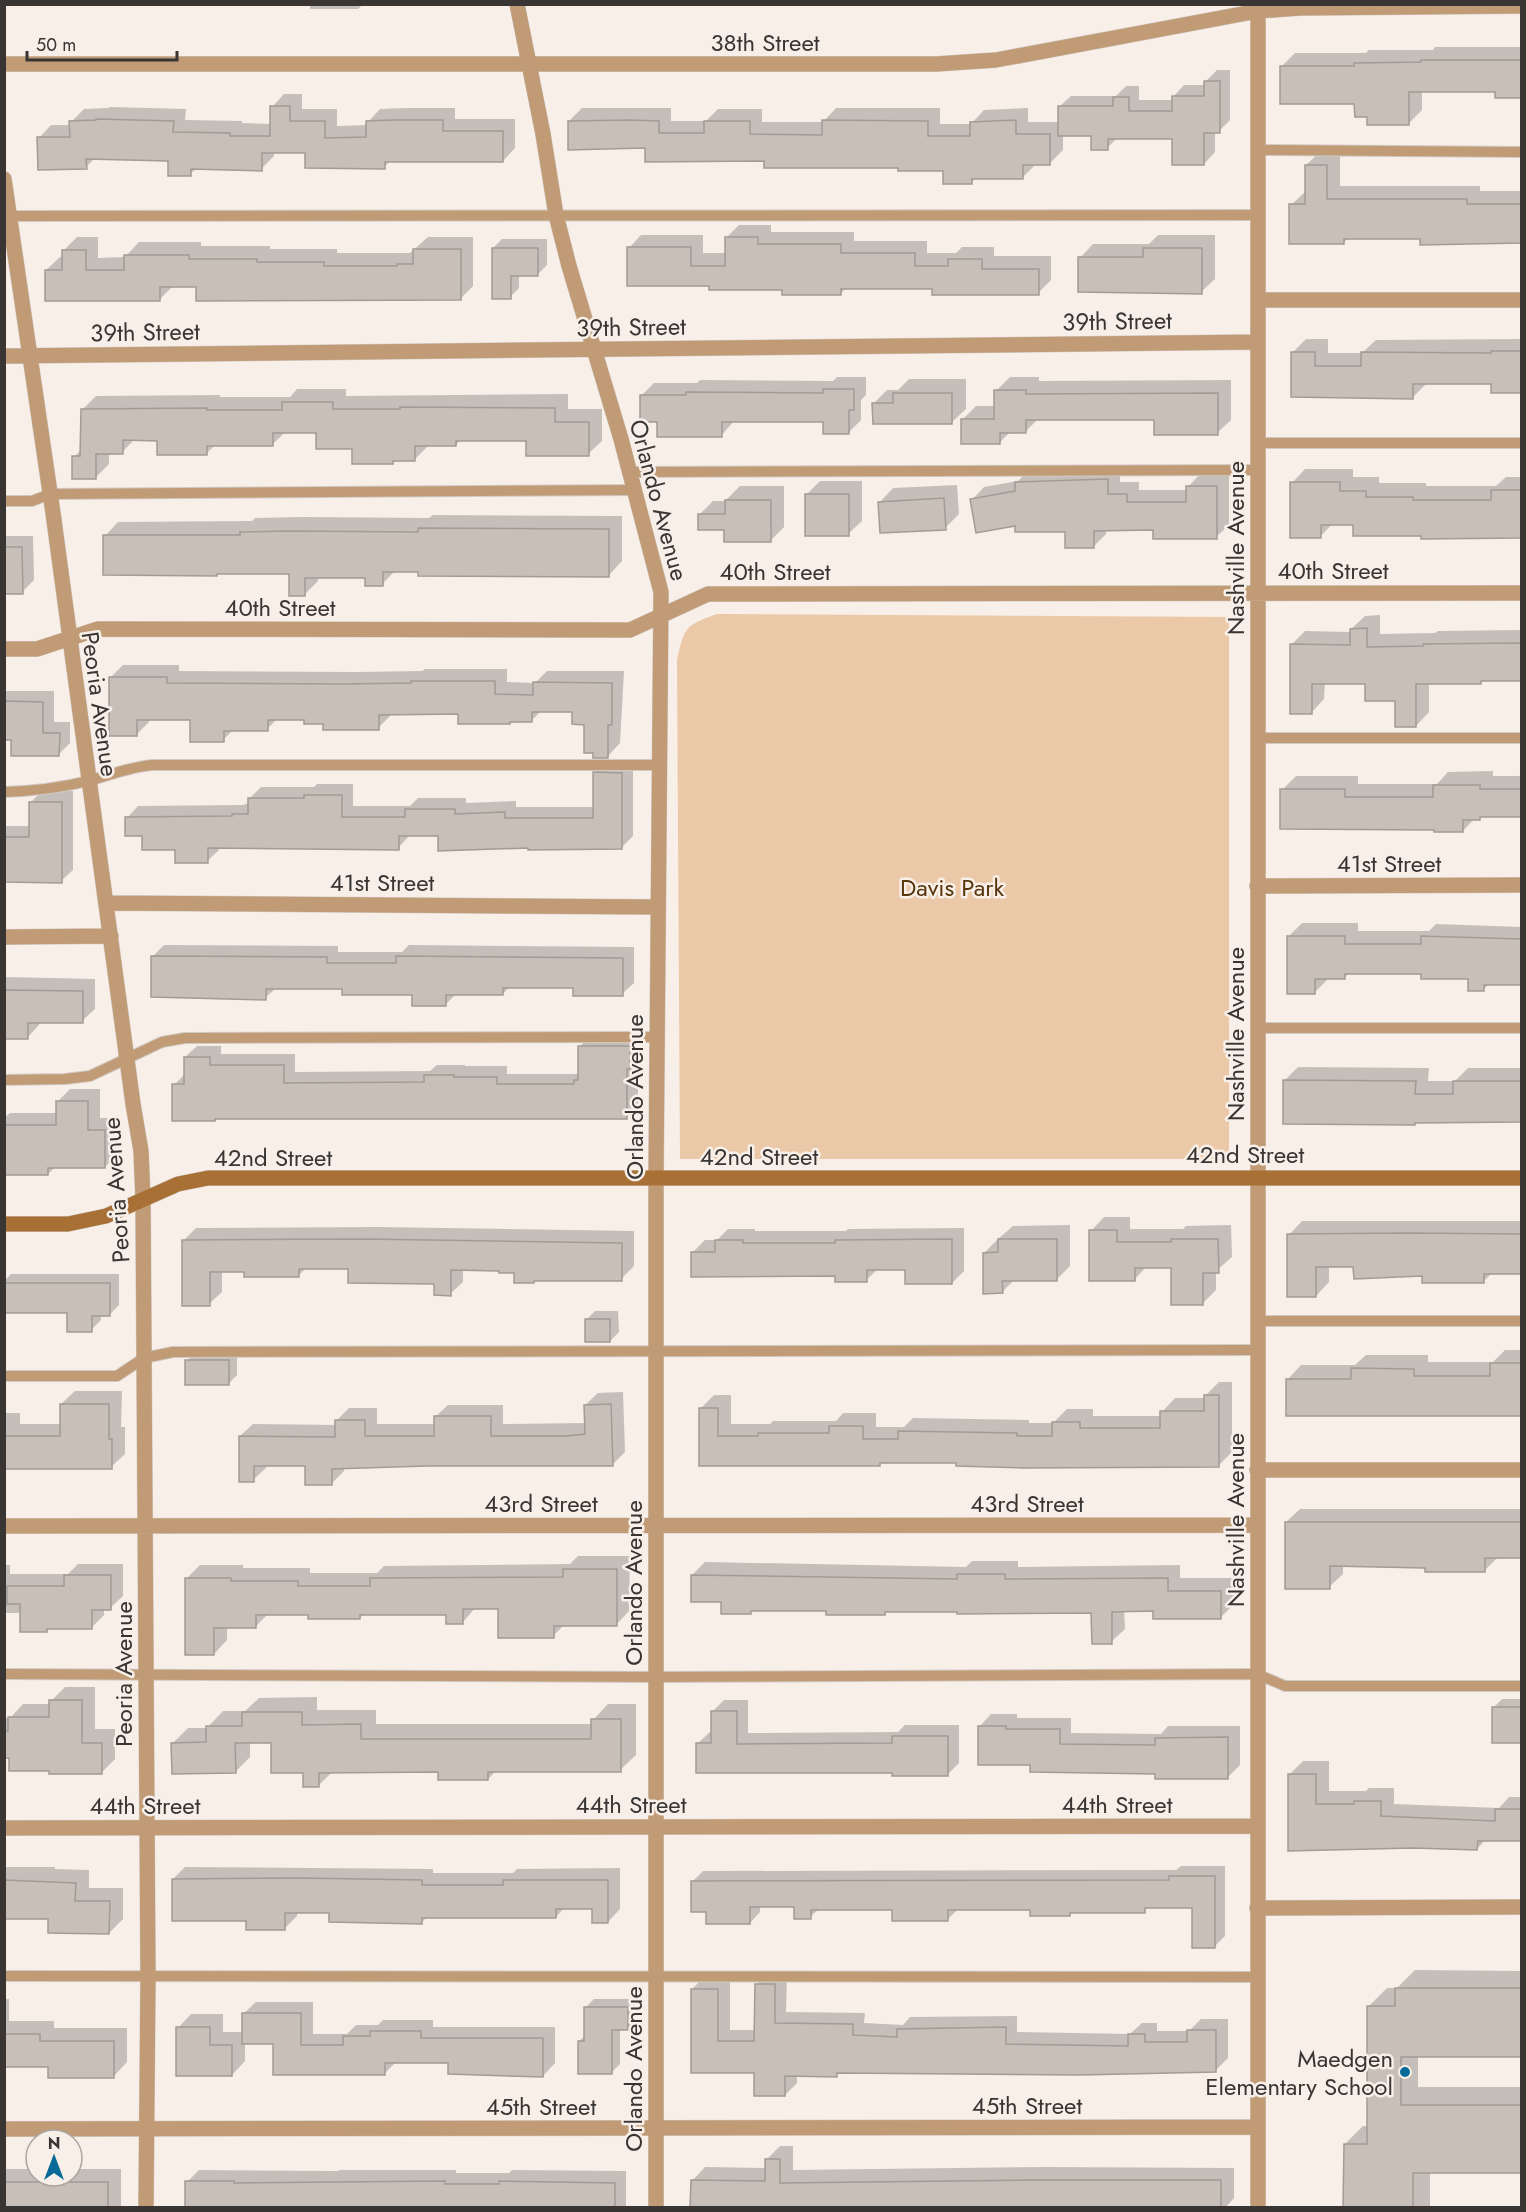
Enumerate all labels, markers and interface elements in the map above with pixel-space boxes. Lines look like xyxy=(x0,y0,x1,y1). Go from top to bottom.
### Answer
scale bar xyxy=(27,24,177,62)
street label: 38th Street xyxy=(710,25,820,60)
text: 50 m xyxy=(36,32,76,58)
street label: 39th Street xyxy=(1062,303,1172,339)
street label: 39th Street xyxy=(576,309,686,345)
street label: 39th Street xyxy=(90,314,200,350)
street label: Orlando Avenue xyxy=(621,415,697,585)
street label: Nashville Avenue xyxy=(1218,461,1253,635)
street label: 40th Street xyxy=(1277,553,1389,588)
street label: 40th Street xyxy=(719,554,831,589)
street label: 40th Street xyxy=(224,590,336,625)
street label: Peoria Avenue xyxy=(73,629,127,779)
street label: 41st Street xyxy=(1337,846,1442,881)
street label: 41st Street xyxy=(330,865,435,900)
park label: Davis Park xyxy=(900,870,1005,905)
street label: Nashville Avenue xyxy=(1218,947,1253,1121)
street label: Orlando Avenue xyxy=(617,1014,652,1180)
street label: Peoria Avenue xyxy=(93,1116,139,1264)
street label: 42nd Street xyxy=(1186,1137,1304,1172)
street label: 42nd Street xyxy=(700,1139,818,1174)
street label: 42nd Street xyxy=(214,1140,332,1175)
street label: Nashville Avenue xyxy=(1218,1433,1253,1607)
street label: 43rd Street xyxy=(484,1486,598,1521)
street label: 43rd Street xyxy=(970,1486,1084,1521)
street label: Orlando Avenue xyxy=(616,1500,651,1666)
street label: Peoria Avenue xyxy=(106,1601,141,1747)
street label: 44th Street xyxy=(576,1787,687,1822)
street label: 44th Street xyxy=(1062,1787,1173,1822)
street label: 44th Street xyxy=(90,1788,201,1823)
street label: Orlando Avenue xyxy=(616,1986,651,2152)
place label: Maedgen Elementary School xyxy=(1205,2041,1393,2104)
marker: Maedgen Elementary School xyxy=(1398,2065,1412,2079)
street label: 45th Street xyxy=(972,2088,1082,2123)
street label: 45th Street xyxy=(486,2089,596,2124)
north arrow xyxy=(24,2128,84,2188)
text: N xyxy=(48,2132,60,2155)

